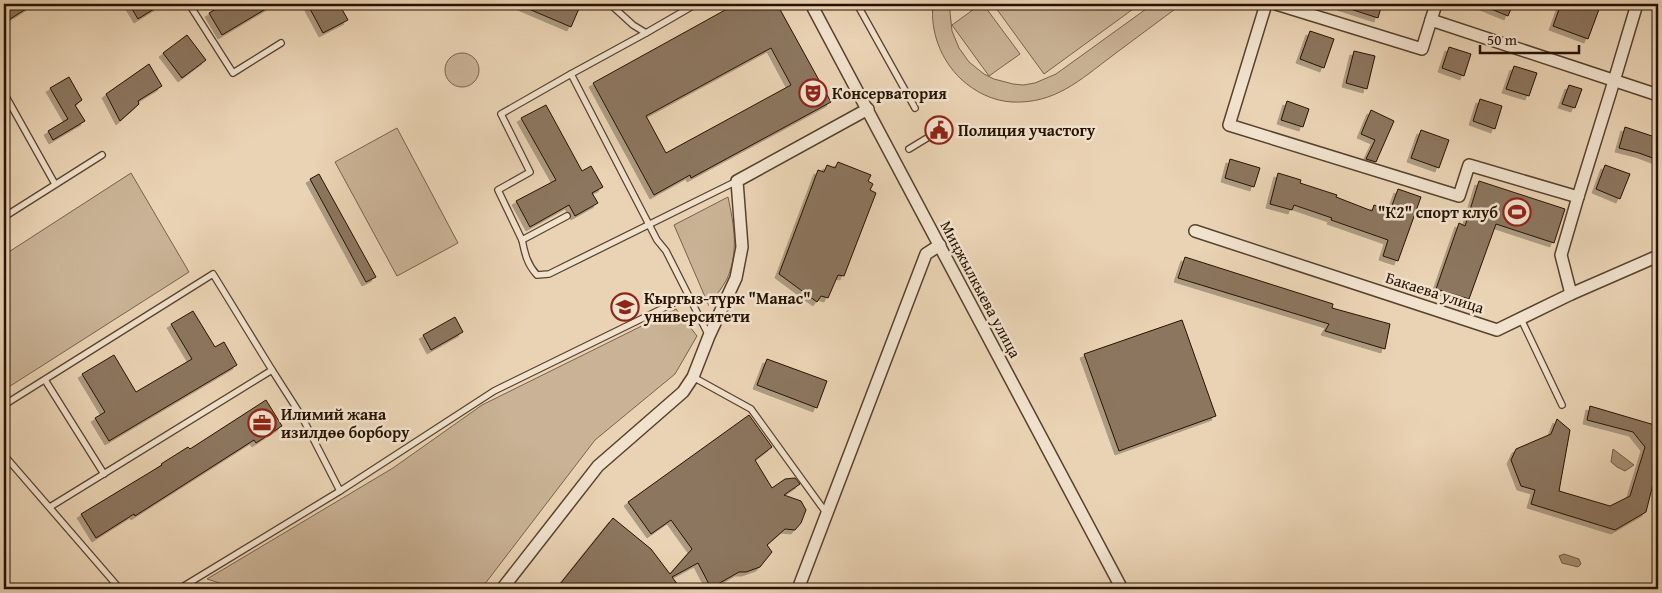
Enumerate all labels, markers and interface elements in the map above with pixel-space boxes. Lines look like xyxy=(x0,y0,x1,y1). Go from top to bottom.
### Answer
scale bar xyxy=(1480,22,1578,54)
text: 50 m xyxy=(1487,29,1518,50)
theatre icon: Консерватория xyxy=(798,78,828,108)
place label: Консерватория xyxy=(832,81,947,105)
public building icon: Полиция участогу xyxy=(924,115,954,145)
place label: Полиция участогу xyxy=(958,118,1096,142)
sports icon: "К2" спорт клуб xyxy=(1502,197,1532,227)
place label: "К2" спорт клуб xyxy=(1378,200,1498,224)
street label: Миңжылкыева улица xyxy=(935,216,1028,362)
street label: Бакаева улица xyxy=(1383,265,1488,319)
place label: Кыргыз-түрк "Манас" университети xyxy=(643,286,811,328)
school or university icon: Кыргыз-түрк "Манас" университети xyxy=(610,292,640,322)
place label: Илимий жана изилдөө борбору xyxy=(281,402,410,444)
office icon: Илимий жана изилдөө борбору xyxy=(247,408,277,438)

